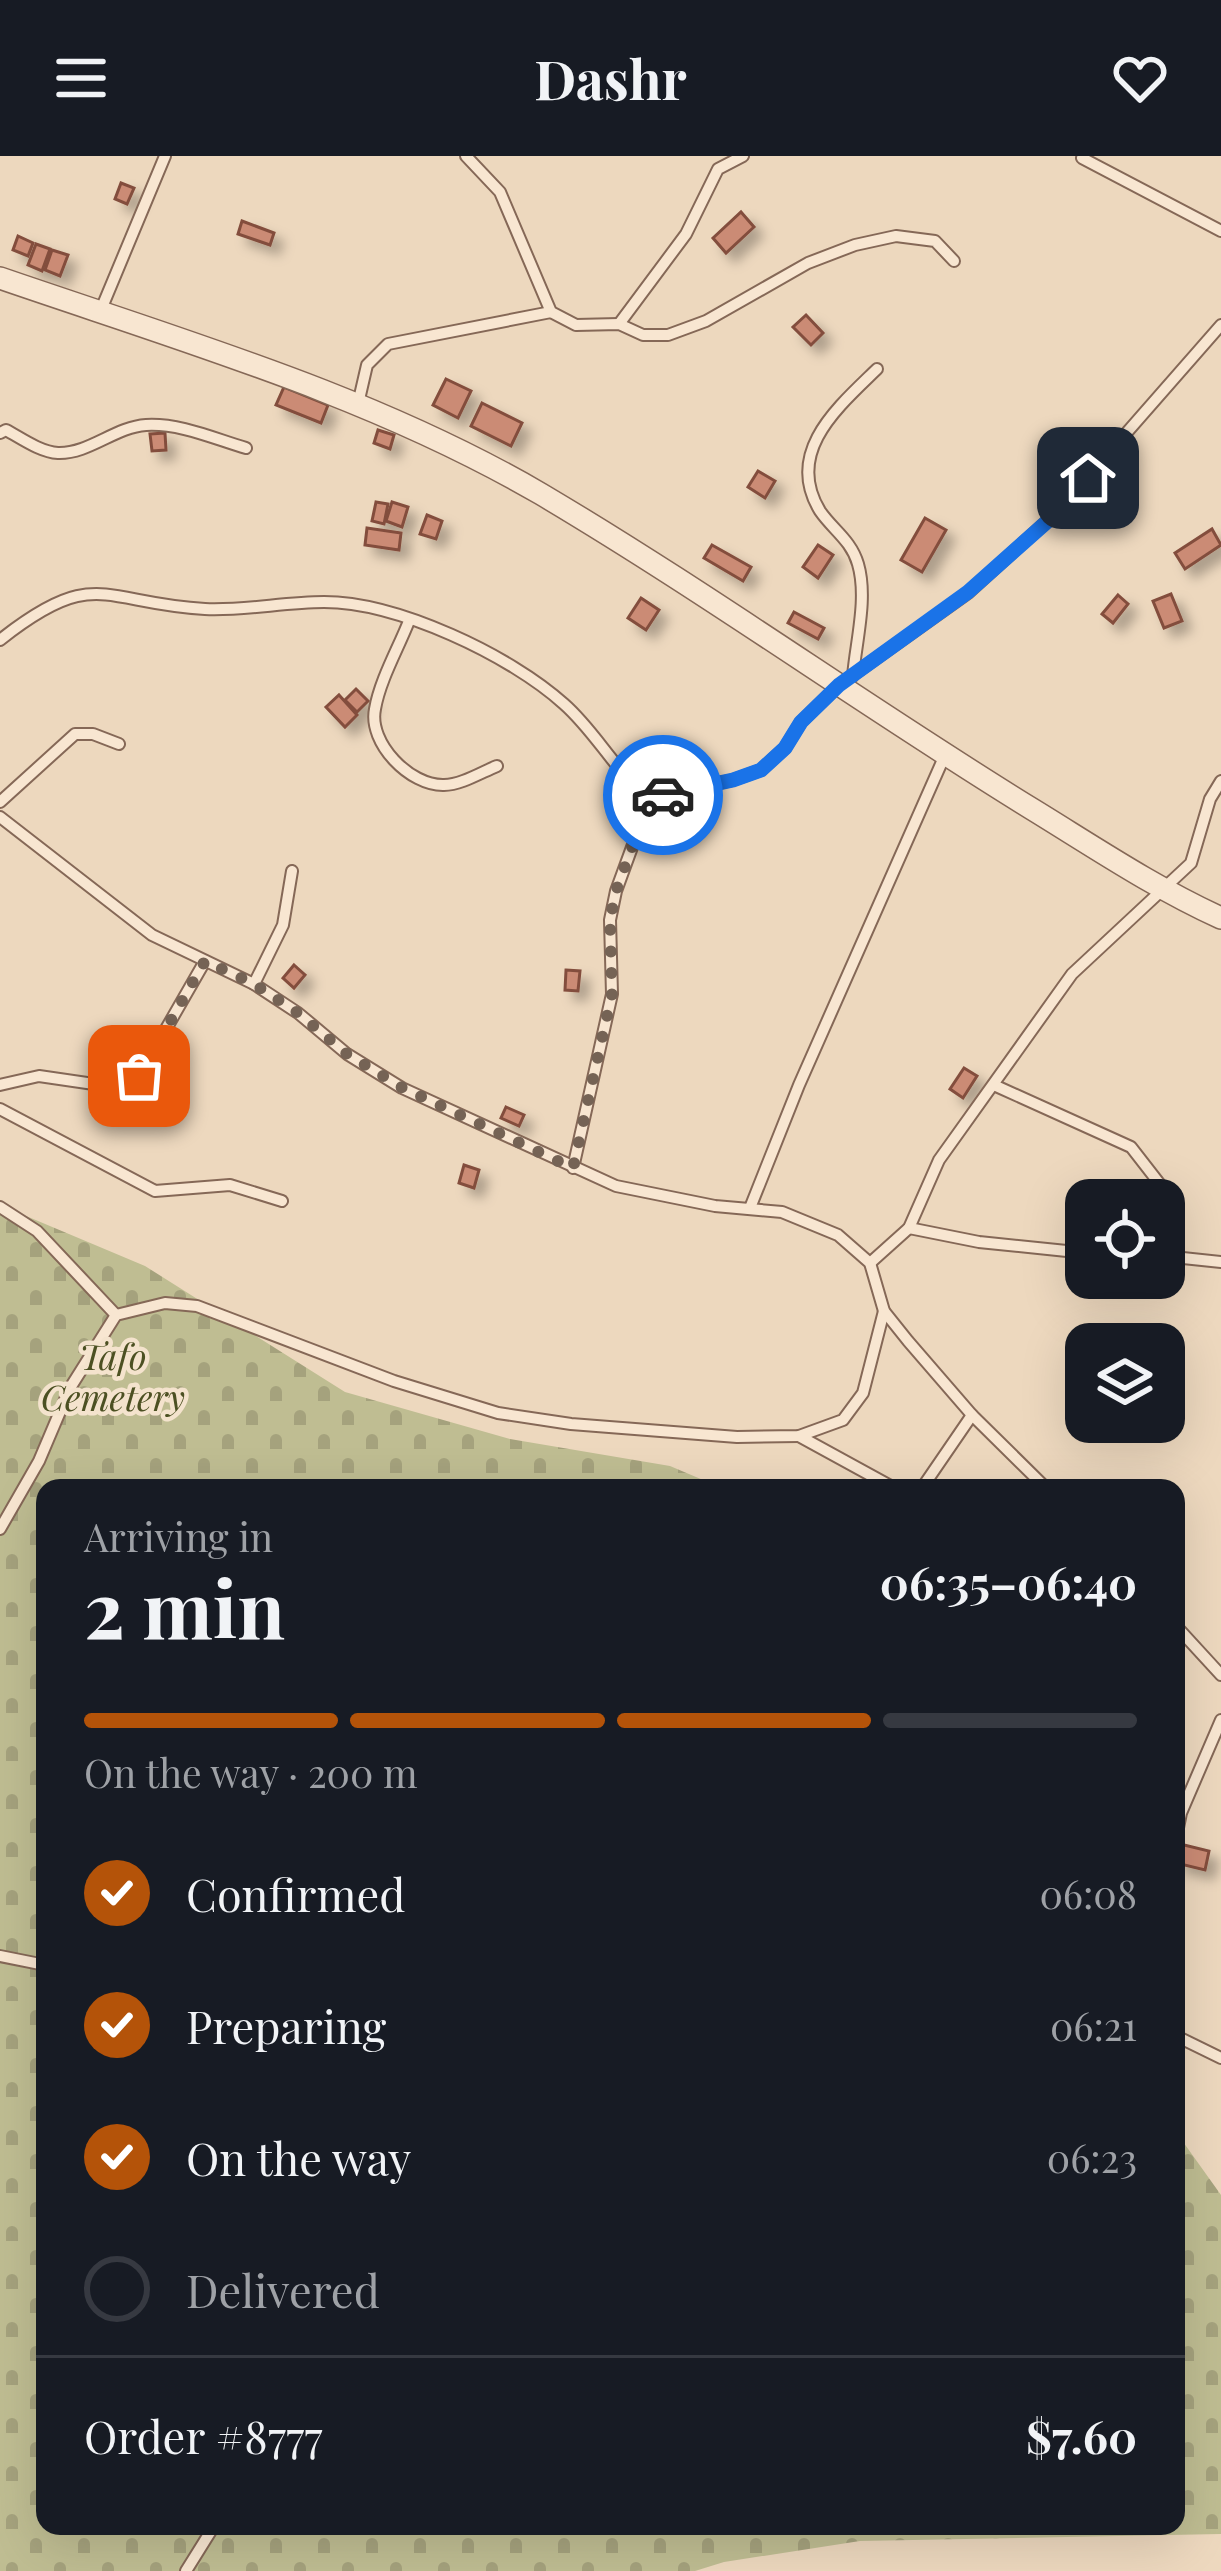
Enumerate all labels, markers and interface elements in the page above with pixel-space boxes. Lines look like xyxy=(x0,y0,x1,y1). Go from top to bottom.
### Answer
text: Dashr xyxy=(534,42,687,114)
icon: menu xyxy=(48,45,114,111)
icon: heart xyxy=(1107,45,1173,111)
pin xyxy=(1037,427,1139,529)
icon: home xyxy=(1055,445,1121,511)
courier xyxy=(603,735,723,855)
icon: car xyxy=(630,762,696,828)
pin xyxy=(88,1025,190,1127)
icon: bag xyxy=(106,1043,172,1109)
map controls xyxy=(1065,1179,1185,1443)
button: locate xyxy=(1065,1179,1185,1299)
button: layers xyxy=(1065,1323,1185,1443)
park label: Tafo Cemetery xyxy=(41,1331,185,1420)
text: Arriving in xyxy=(84,1510,273,1562)
text: 06:35–06:40 xyxy=(880,1551,1137,1611)
text: 2 min xyxy=(84,1555,285,1659)
text: On the way · 200 m xyxy=(84,1746,418,1798)
icon: check xyxy=(84,1860,150,1926)
text: Confirmed xyxy=(186,1863,405,1923)
text: 06:08 xyxy=(1039,1867,1137,1919)
icon: check xyxy=(84,1992,150,2058)
text: Preparing xyxy=(186,1995,386,2055)
text: 06:21 xyxy=(1050,1999,1137,2051)
icon: check xyxy=(84,2124,150,2190)
text: On the way xyxy=(186,2127,411,2187)
text: 06:23 xyxy=(1047,2131,1137,2183)
text: Delivered xyxy=(186,2259,380,2319)
text: Order #8777 xyxy=(84,2405,323,2465)
text: $7.60 xyxy=(1026,2405,1137,2465)

